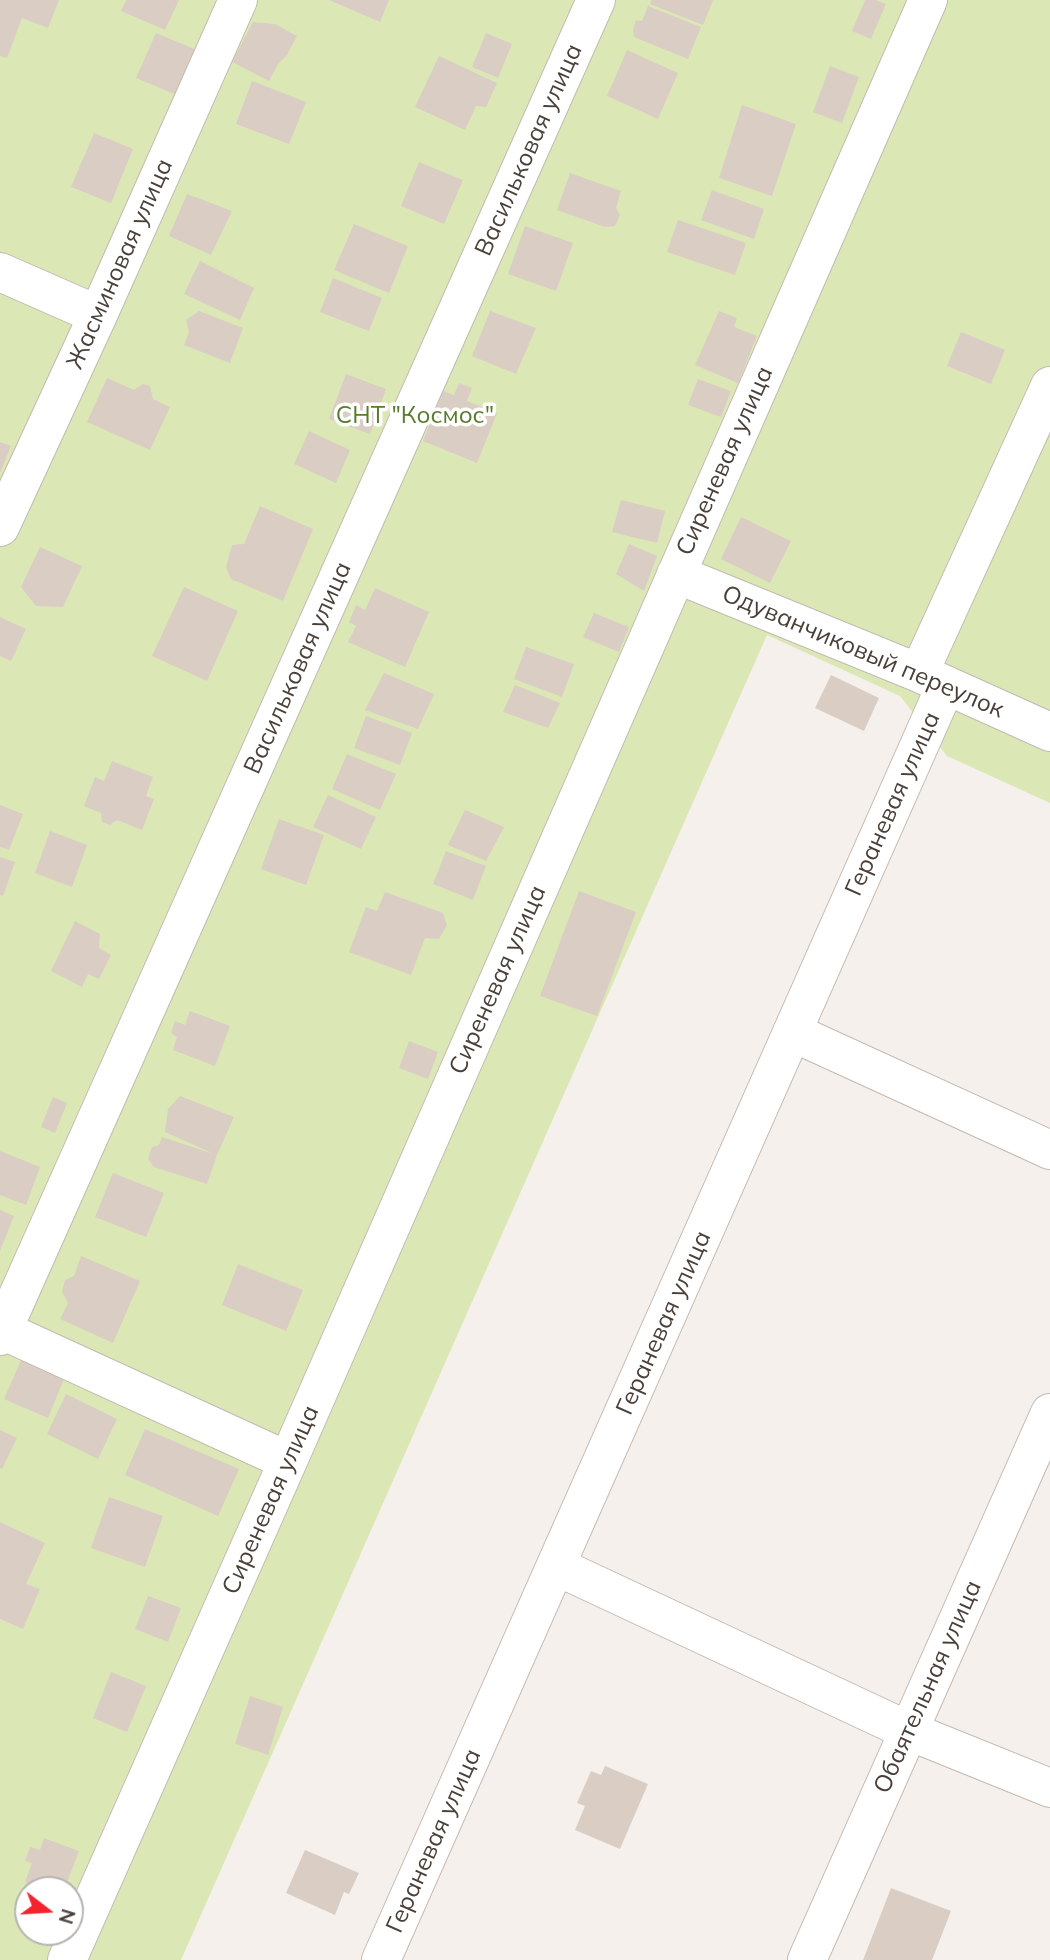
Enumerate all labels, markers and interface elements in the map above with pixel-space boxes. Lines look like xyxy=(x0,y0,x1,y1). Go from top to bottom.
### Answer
street label: Васильковая улица xyxy=(469,40,589,260)
street label: Жасминовая улица xyxy=(61,155,179,373)
street label: Сиреневая улица xyxy=(670,362,780,560)
park label: СНТ "Космос" xyxy=(336,402,494,430)
street label: Васильковая улица xyxy=(238,558,358,778)
street label: Одуванчиковый переулок xyxy=(718,579,1008,725)
street label: Гераневая улица xyxy=(840,708,946,900)
street label: Сиреневая улица xyxy=(443,881,553,1079)
street label: Гераневая улица xyxy=(611,1227,717,1419)
street label: Сиреневая улица xyxy=(216,1401,326,1599)
street label: Обаятельная улица xyxy=(868,1576,988,1798)
street label: Гераневая улица xyxy=(381,1745,487,1937)
north arrow xyxy=(14,1876,84,1946)
text: N xyxy=(54,1906,81,1927)

